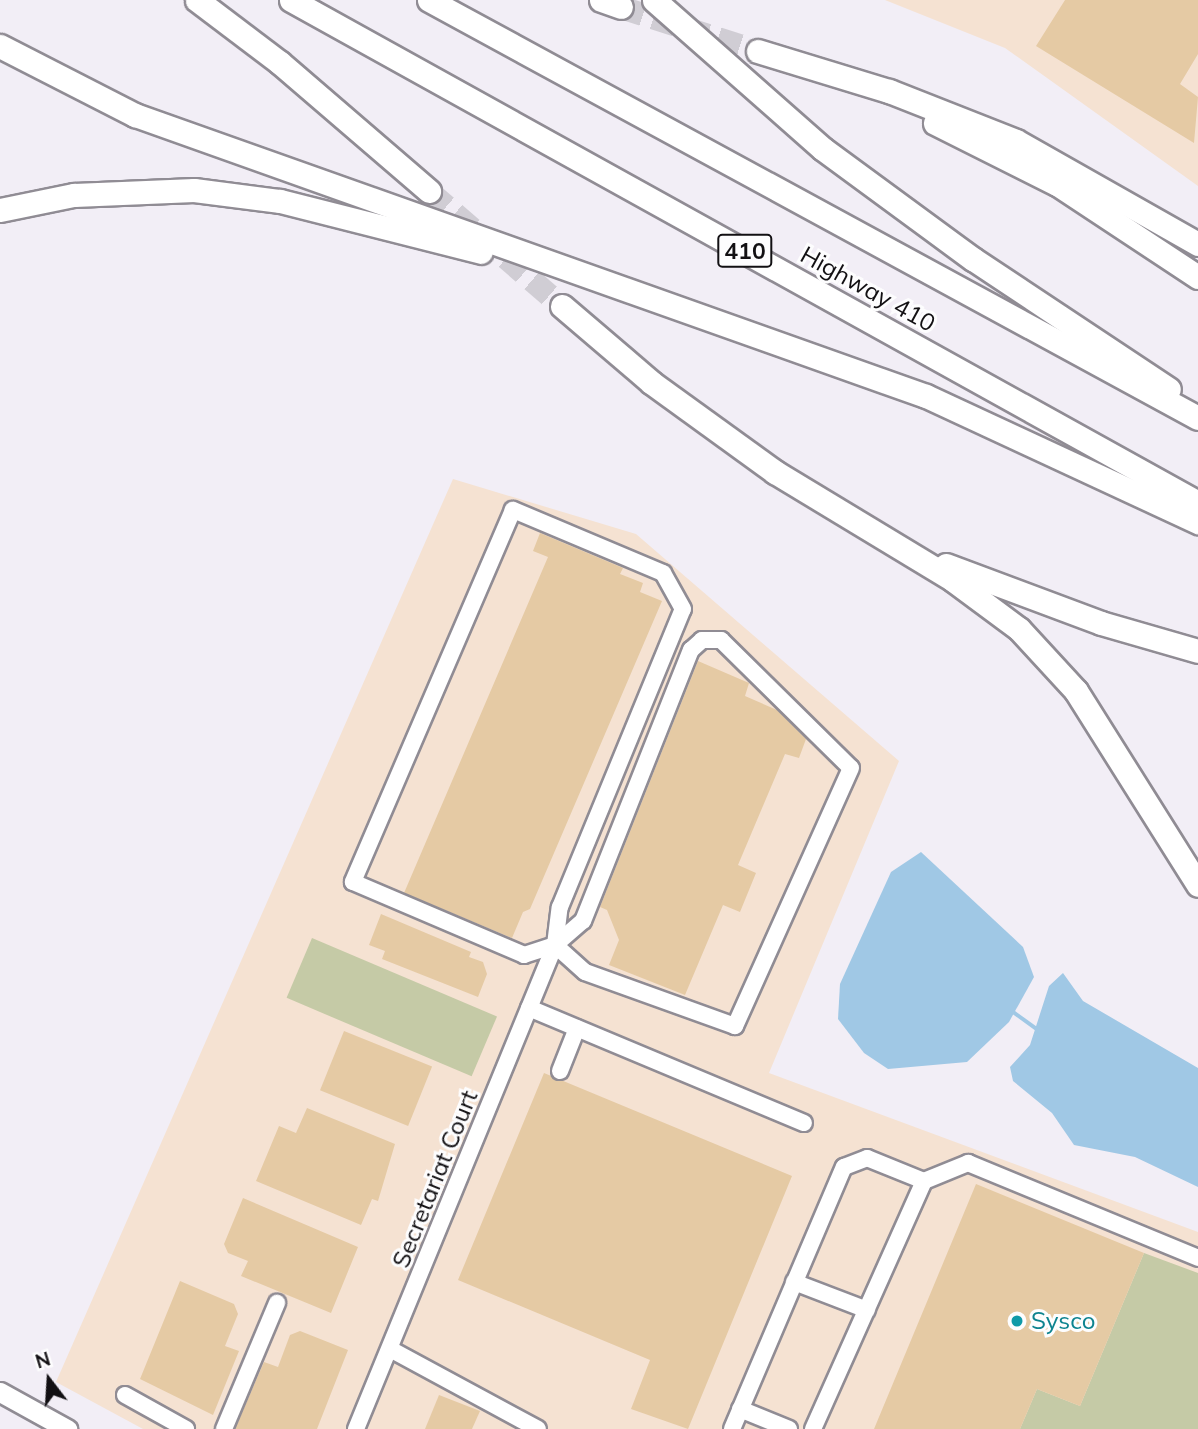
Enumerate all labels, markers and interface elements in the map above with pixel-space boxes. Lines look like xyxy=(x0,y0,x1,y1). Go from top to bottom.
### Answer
road number: 410 xyxy=(717,232,773,270)
street label: Highway 410 xyxy=(796,240,940,338)
street label: Secretariat Court xyxy=(386,1086,484,1272)
place label: Sysco xyxy=(1031,1307,1096,1335)
marker: Sysco xyxy=(1009,1313,1025,1329)
north arrow xyxy=(14,1345,84,1415)
text: N xyxy=(32,1346,53,1373)

